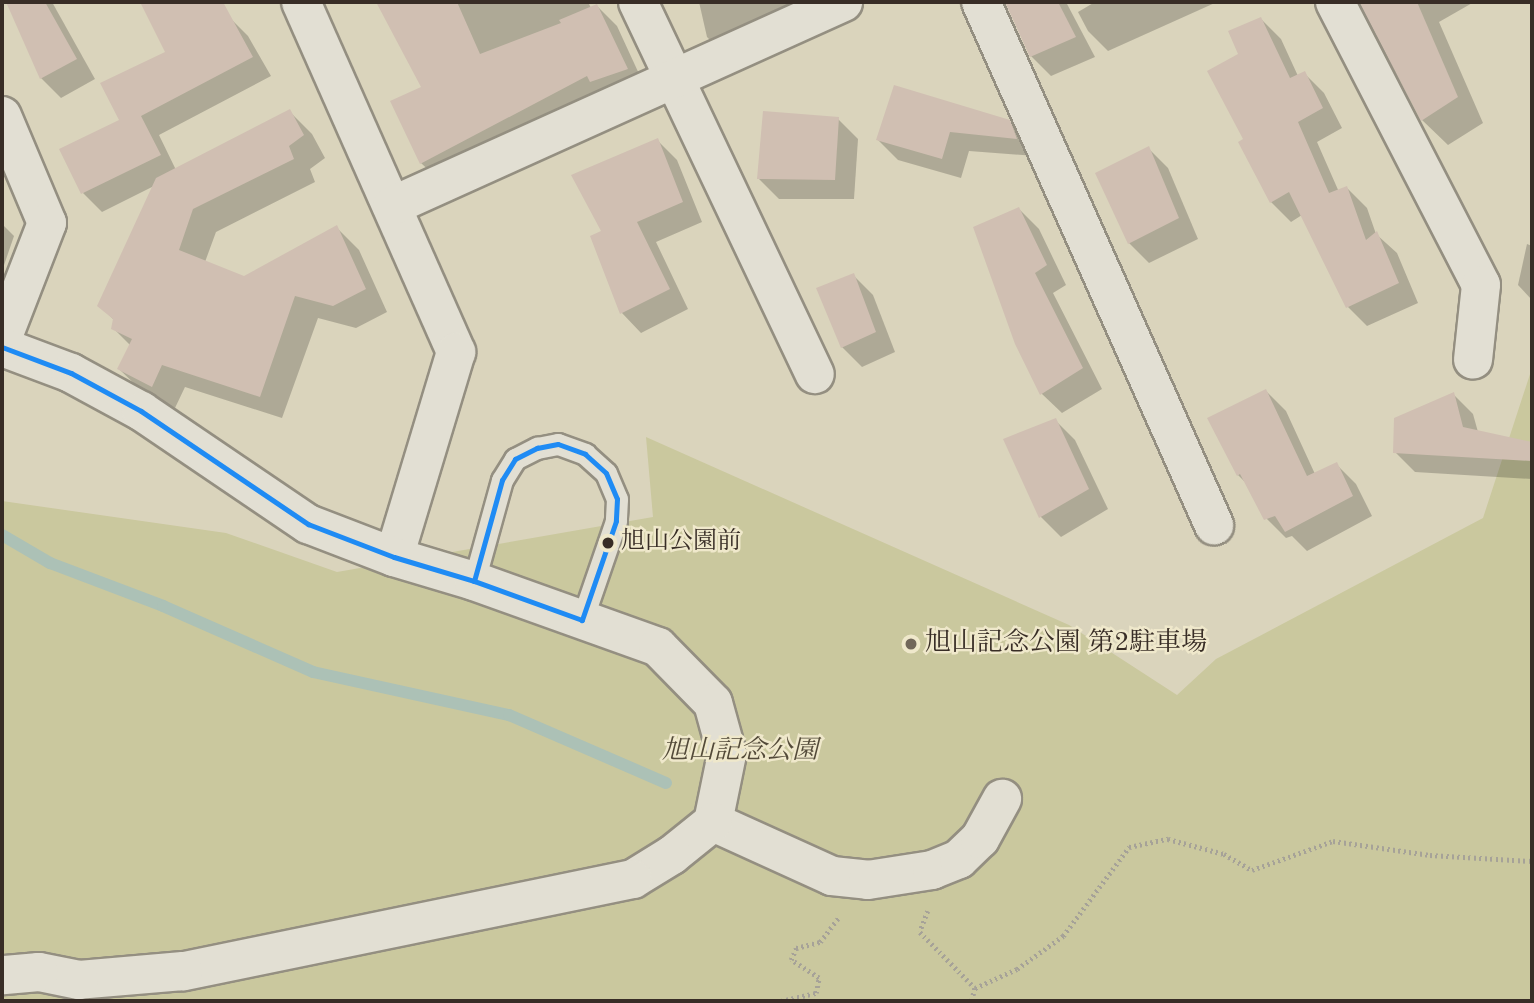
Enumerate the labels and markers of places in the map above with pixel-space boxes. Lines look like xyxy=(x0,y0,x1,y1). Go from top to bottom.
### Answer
place label: 旭山公園前 xyxy=(621,529,741,557)
marker: 旭山公園前 xyxy=(601,536,615,550)
place label: 旭山記念公園 第2駐車場 xyxy=(925,628,1207,660)
marker: 旭山記念公園 第2駐車場 xyxy=(903,636,919,652)

